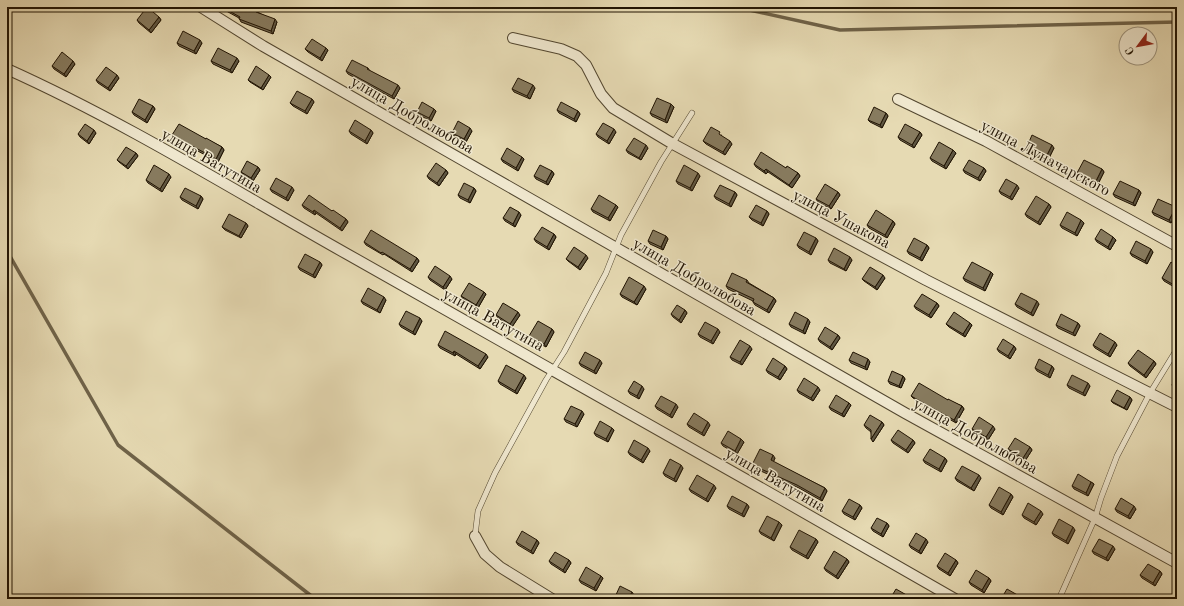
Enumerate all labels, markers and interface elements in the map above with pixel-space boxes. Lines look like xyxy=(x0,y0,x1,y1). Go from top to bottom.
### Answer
north arrow xyxy=(1118,26,1158,66)
text: С xyxy=(1124,45,1137,56)
street label: улица Добролюбова xyxy=(348,74,476,158)
street label: улица Луначарского xyxy=(978,118,1113,200)
street label: улица Ватутина xyxy=(158,126,264,197)
street label: улица Ушакова xyxy=(790,187,893,252)
street label: улица Добролюбова xyxy=(630,236,758,320)
street label: улица Ватутина xyxy=(440,286,547,355)
street label: улица Добролюбова xyxy=(910,396,1040,478)
street label: улица Ватутина xyxy=(722,445,828,516)

